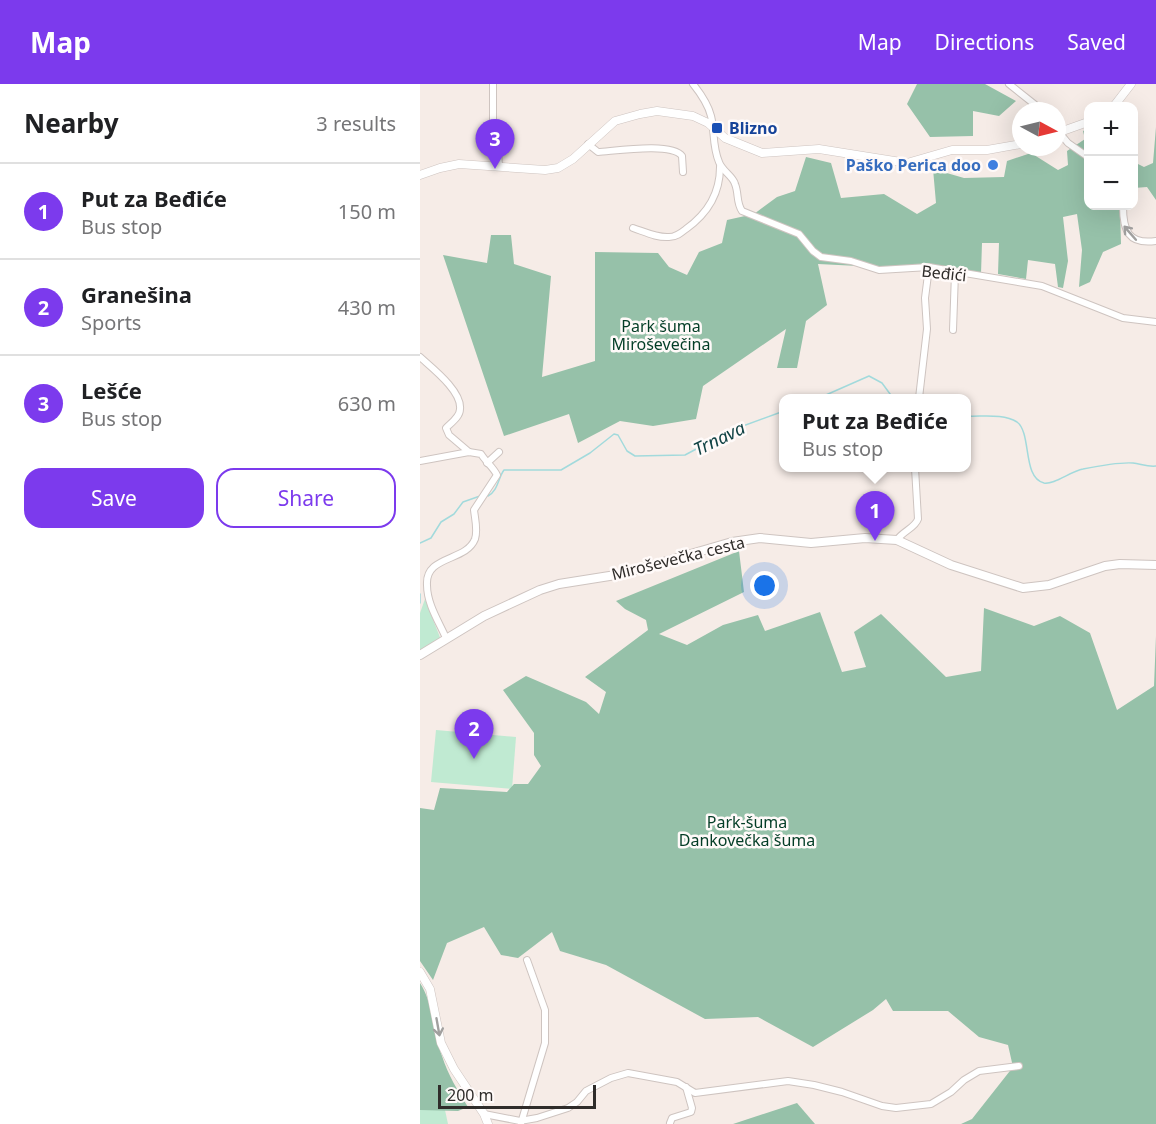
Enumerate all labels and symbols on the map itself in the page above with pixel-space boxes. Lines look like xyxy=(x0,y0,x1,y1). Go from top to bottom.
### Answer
north arrow xyxy=(1012,102,1066,156)
place label: Blizno xyxy=(729,117,777,139)
pin: 3 xyxy=(476,120,514,169)
marker: Blizno xyxy=(710,121,724,135)
place label: Paško Perica doo xyxy=(846,154,981,176)
marker: Paško Perica doo xyxy=(986,158,1000,172)
one-way arrow xyxy=(1124,225,1138,241)
street label: Beđići xyxy=(920,260,968,286)
park label: Park šuma Miroševečina xyxy=(612,315,710,355)
water label: Trnava xyxy=(689,415,749,461)
pin: 1 xyxy=(856,492,894,541)
street label: Miroševečka cesta xyxy=(609,531,747,585)
your location xyxy=(750,571,779,600)
pin: 2 xyxy=(454,710,494,759)
park label: Park-šuma Dankovečka šuma xyxy=(679,811,815,851)
one-way arrow xyxy=(433,1017,444,1037)
scale bar xyxy=(438,1082,596,1110)

